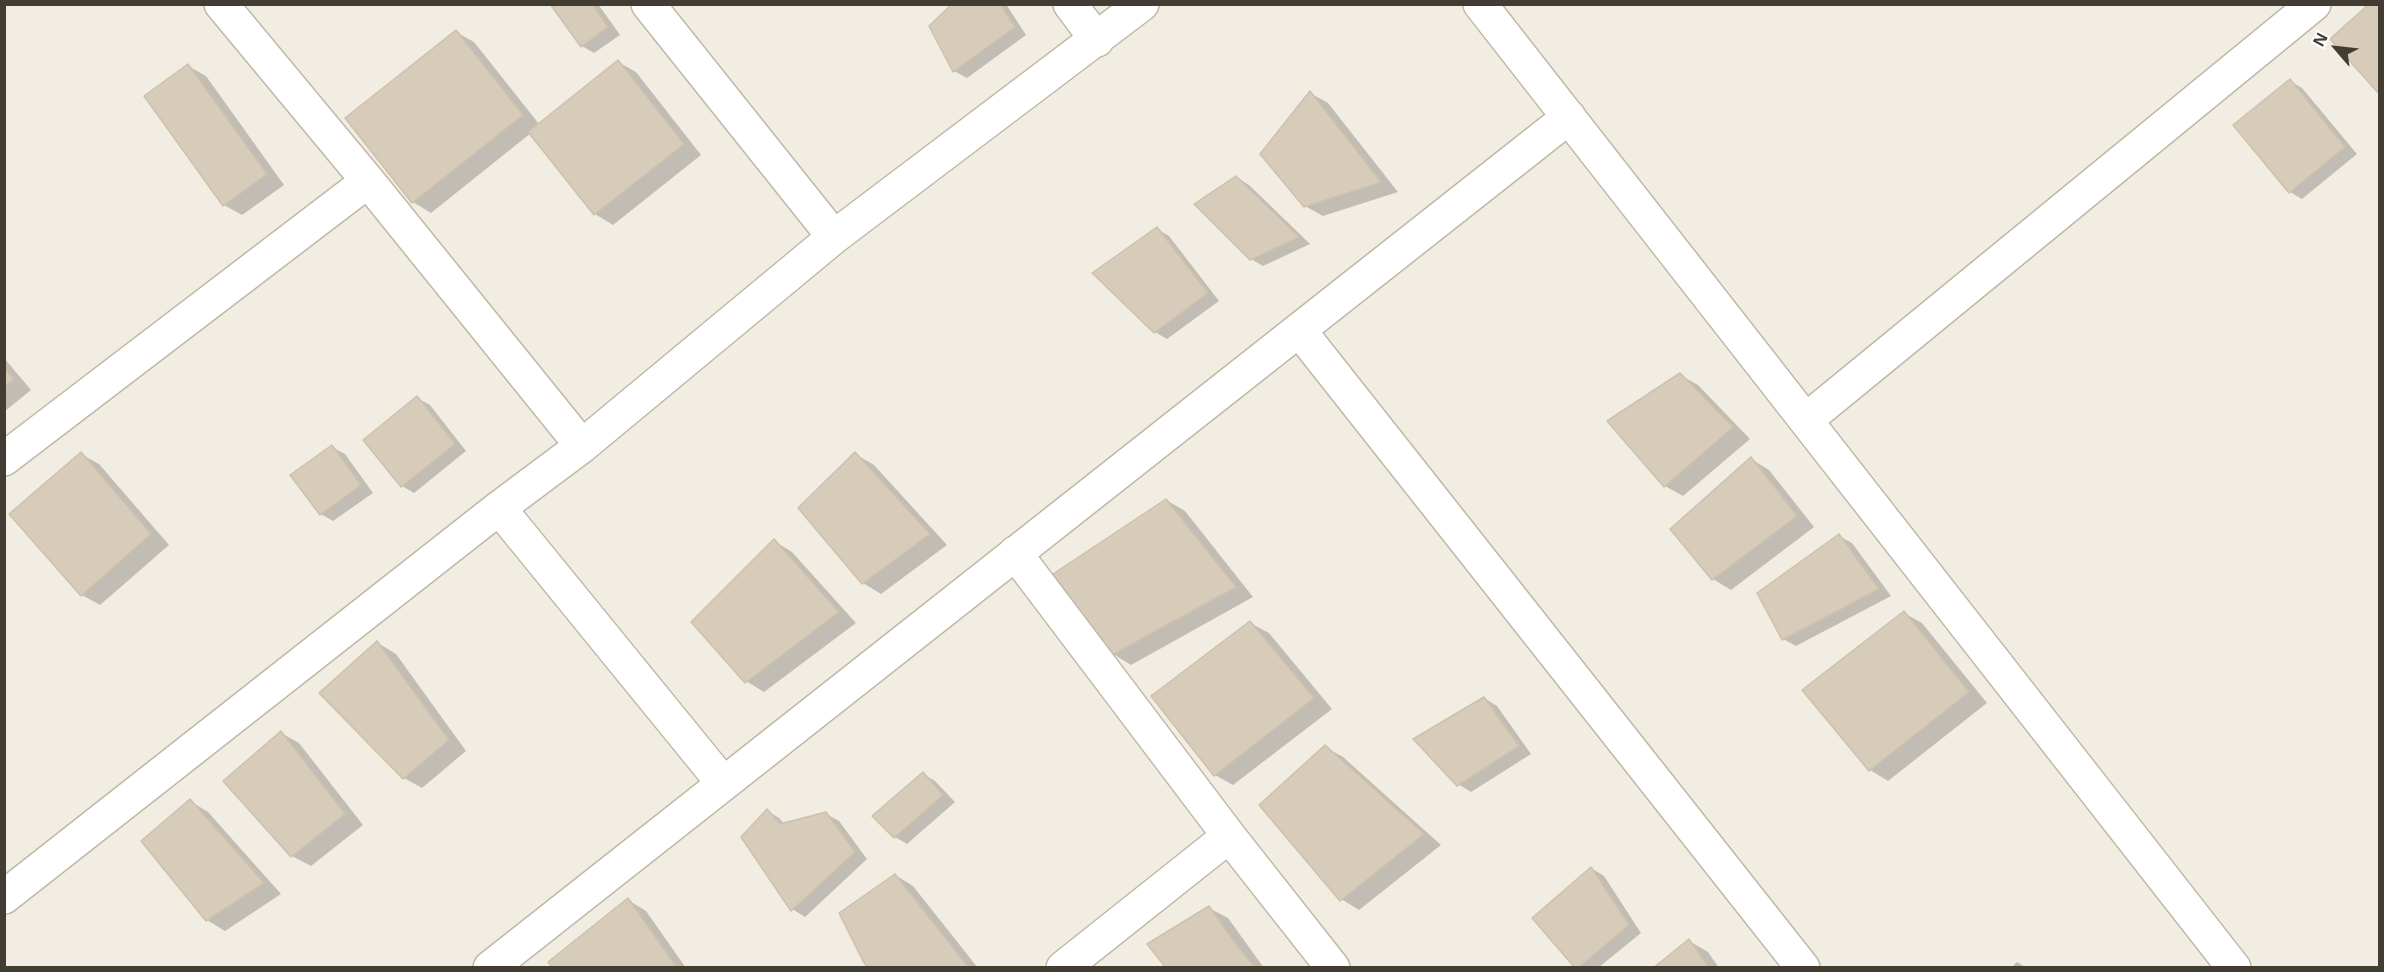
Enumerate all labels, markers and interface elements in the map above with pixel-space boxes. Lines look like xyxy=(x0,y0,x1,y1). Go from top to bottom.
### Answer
north arrow xyxy=(2306,18,2366,78)
text: N xyxy=(2307,29,2333,50)

